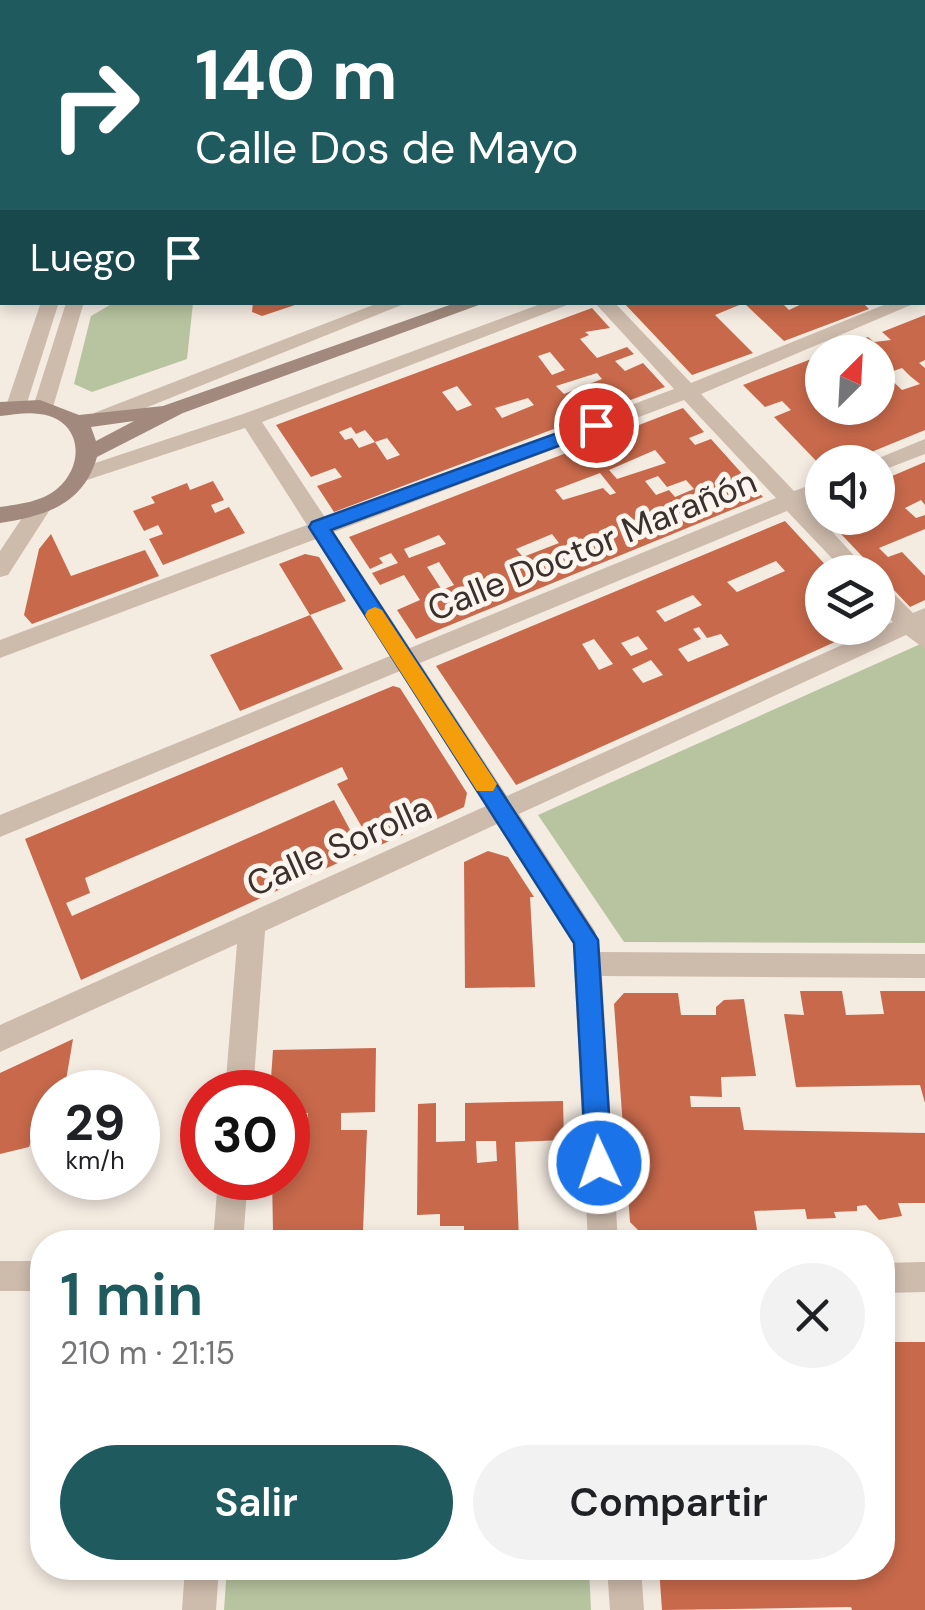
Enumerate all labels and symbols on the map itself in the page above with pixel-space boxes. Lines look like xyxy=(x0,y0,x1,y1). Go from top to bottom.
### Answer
north arrow xyxy=(805,335,895,425)
pin xyxy=(554,383,639,468)
street label: Calle Doctor Marañón xyxy=(421,458,763,632)
street label: Calle Sorolla xyxy=(239,785,439,907)
speed limit sign: 30 xyxy=(180,1070,310,1200)
position arrow xyxy=(547,1111,651,1215)

